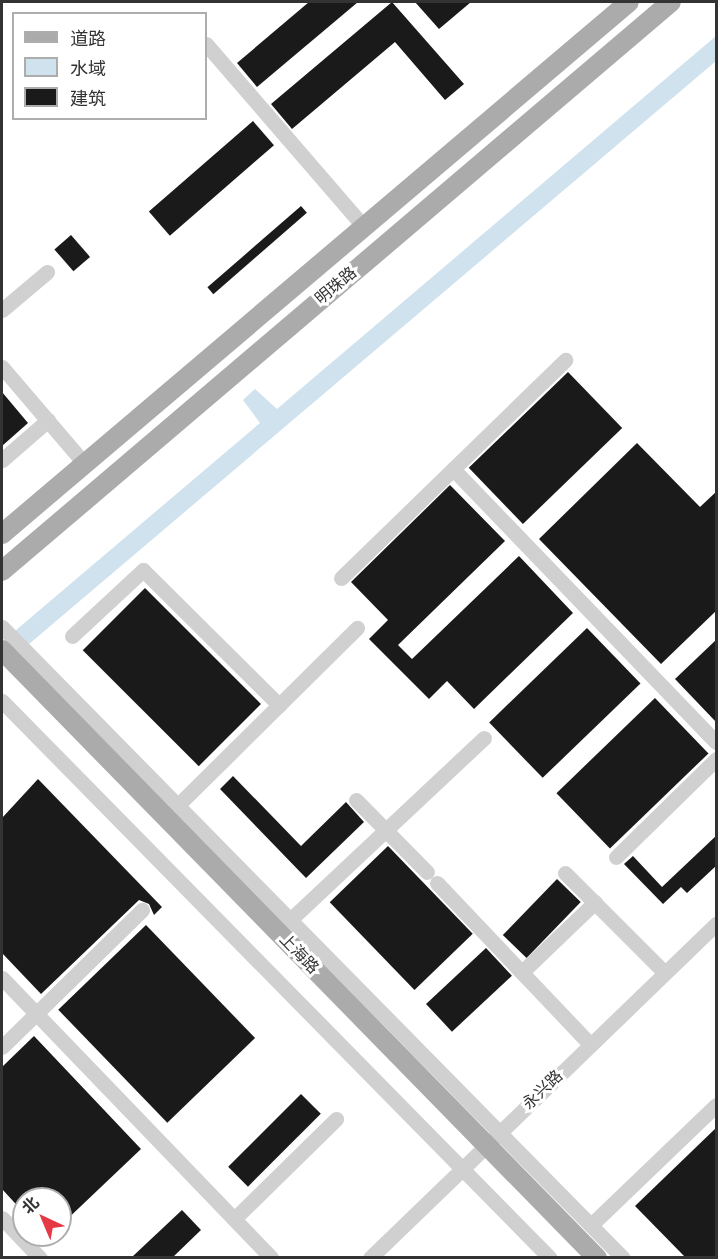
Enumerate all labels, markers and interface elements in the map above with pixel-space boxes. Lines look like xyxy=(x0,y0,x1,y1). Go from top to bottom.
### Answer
legend xyxy=(12,12,207,120)
text: 道路 xyxy=(70,28,106,49)
text: 水域 xyxy=(70,58,106,79)
text: 建筑 xyxy=(70,88,106,109)
street label: 明珠路 xyxy=(311,263,361,309)
street label: 上海路 xyxy=(275,930,323,978)
street label: 永兴路 xyxy=(519,1066,567,1114)
north arrow xyxy=(12,1187,72,1247)
text: 北 xyxy=(18,1193,43,1218)

